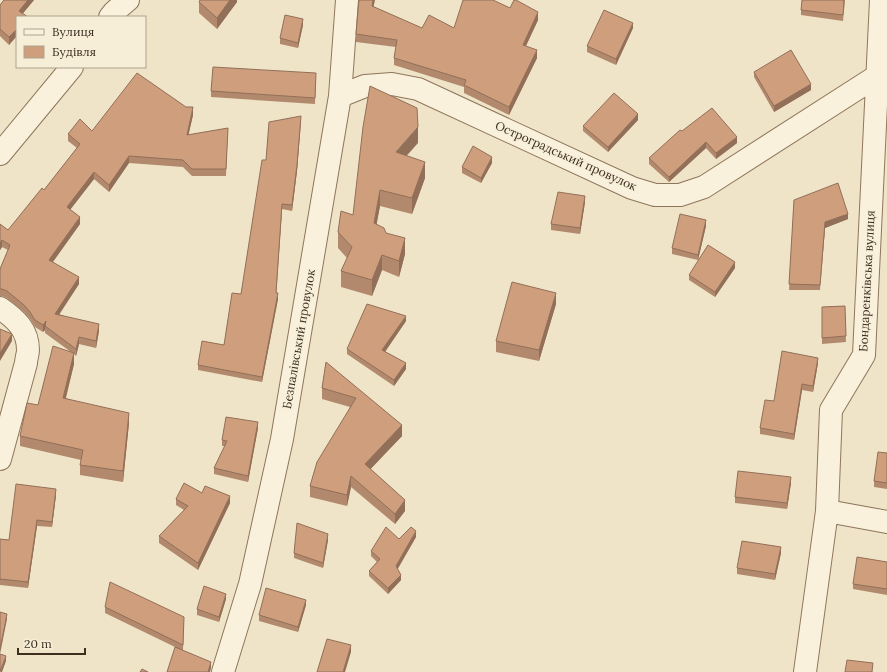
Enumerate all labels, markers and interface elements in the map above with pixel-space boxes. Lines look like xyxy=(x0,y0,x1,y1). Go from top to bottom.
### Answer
legend xyxy=(16,16,146,68)
text: Вулиця xyxy=(52,24,94,39)
text: Будівля xyxy=(52,44,96,59)
street label: Остроградський провулок xyxy=(493,117,640,194)
street label: Бондаренківська вулиця xyxy=(855,210,878,352)
street label: Безпалівський провулок xyxy=(279,267,318,410)
scale bar xyxy=(18,630,85,656)
text: 20 m xyxy=(24,636,52,651)

